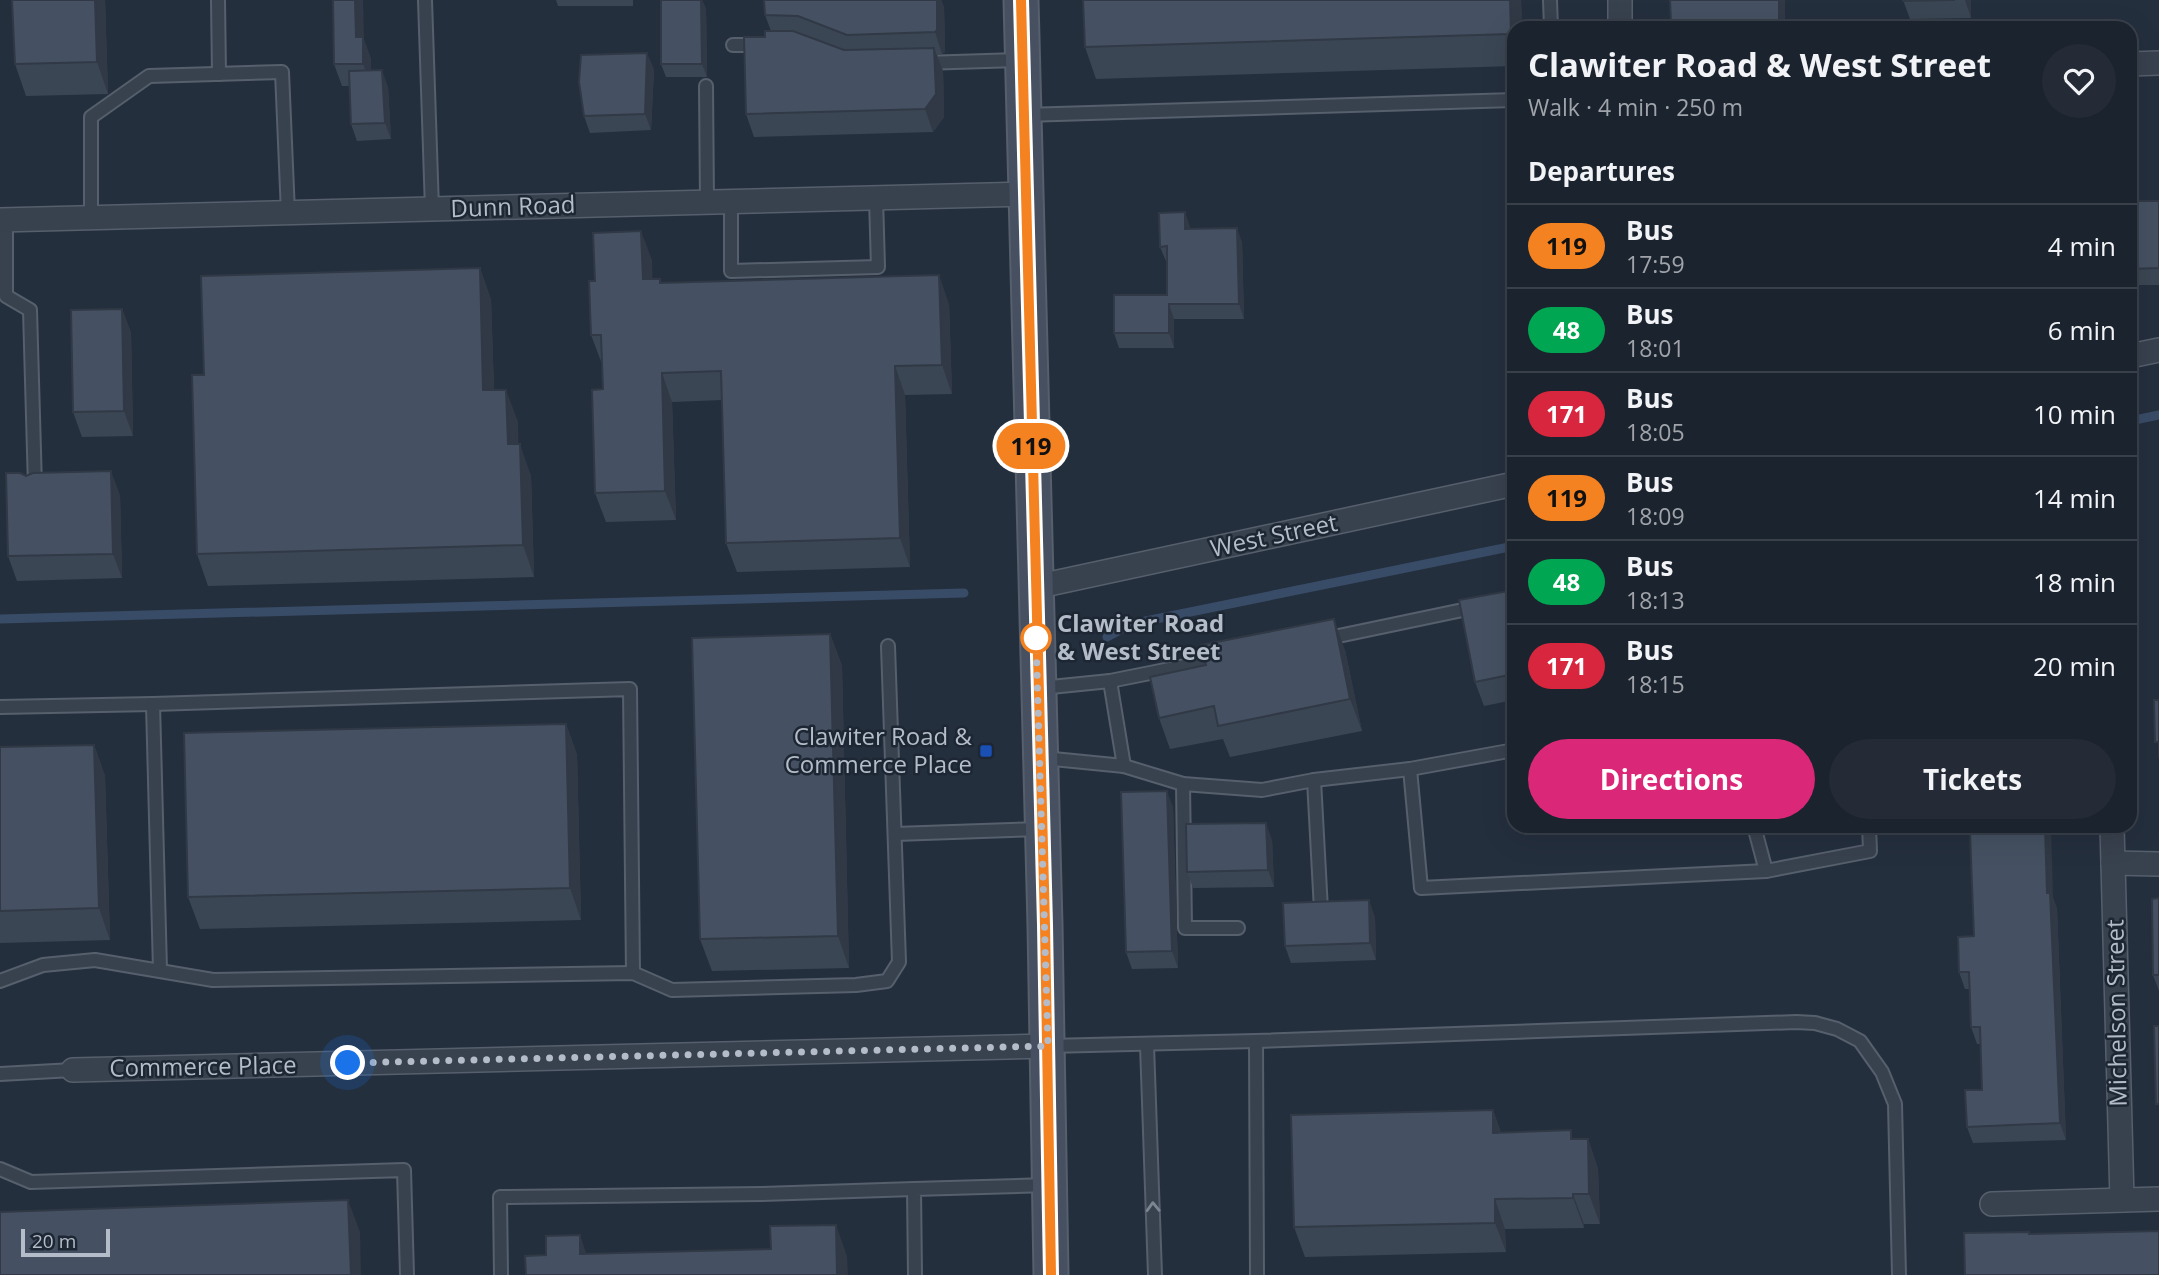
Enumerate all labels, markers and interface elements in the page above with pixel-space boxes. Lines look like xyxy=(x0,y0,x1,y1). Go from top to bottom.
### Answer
text: Clawiter Road & West Street xyxy=(1528,42,1991,87)
button: heart xyxy=(2042,44,2116,118)
text: Walk · 4 min · 250 m xyxy=(1528,91,1743,123)
text: Departures xyxy=(1528,153,1675,189)
street label: Dunn Road xyxy=(450,187,576,224)
text: Bus xyxy=(1626,212,1673,248)
text: 4 min xyxy=(2048,228,2116,264)
text: 119 xyxy=(1546,229,1587,262)
text: 17:59 xyxy=(1626,248,1685,280)
text: Bus xyxy=(1626,296,1673,332)
text: 6 min xyxy=(2048,312,2116,348)
text: 48 xyxy=(1553,313,1580,346)
text: 18:01 xyxy=(1626,332,1685,364)
text: Bus xyxy=(1626,380,1673,416)
text: 10 min xyxy=(2033,396,2116,432)
text: 171 xyxy=(1546,397,1587,430)
text: 18:05 xyxy=(1626,416,1685,448)
line badge: 119 xyxy=(991,423,1071,469)
text: 119 xyxy=(1010,429,1052,462)
text: Bus xyxy=(1626,464,1673,500)
text: 14 min xyxy=(2033,480,2116,516)
text: 119 xyxy=(1546,481,1587,514)
text: 18:09 xyxy=(1626,500,1685,532)
street label: West Street xyxy=(1207,505,1340,564)
text: Bus xyxy=(1626,548,1673,584)
text: 18 min xyxy=(2033,564,2116,600)
text: 48 xyxy=(1553,565,1580,598)
text: 18:13 xyxy=(1626,584,1685,616)
place label: Clawiter Road & West Street xyxy=(1057,606,1224,667)
marker: Clawiter Road & West Street xyxy=(1021,623,1051,653)
text: Bus xyxy=(1626,632,1673,668)
text: 20 min xyxy=(2033,648,2116,684)
text: 171 xyxy=(1546,649,1587,682)
text: 18:15 xyxy=(1626,668,1685,700)
place label: Clawiter Road & Commerce Place xyxy=(785,719,973,780)
button: Directions xyxy=(1528,739,1815,819)
button: Tickets xyxy=(1829,739,2116,819)
marker: Clawiter Road & Commerce Place xyxy=(978,743,994,759)
street label: Michelson Street xyxy=(2097,919,2134,1107)
your location xyxy=(330,1045,365,1080)
street label: Commerce Place xyxy=(109,1047,297,1084)
one-way arrow xyxy=(1145,1201,1160,1212)
scale bar xyxy=(21,1226,110,1258)
text: 20 m xyxy=(32,1228,76,1254)

